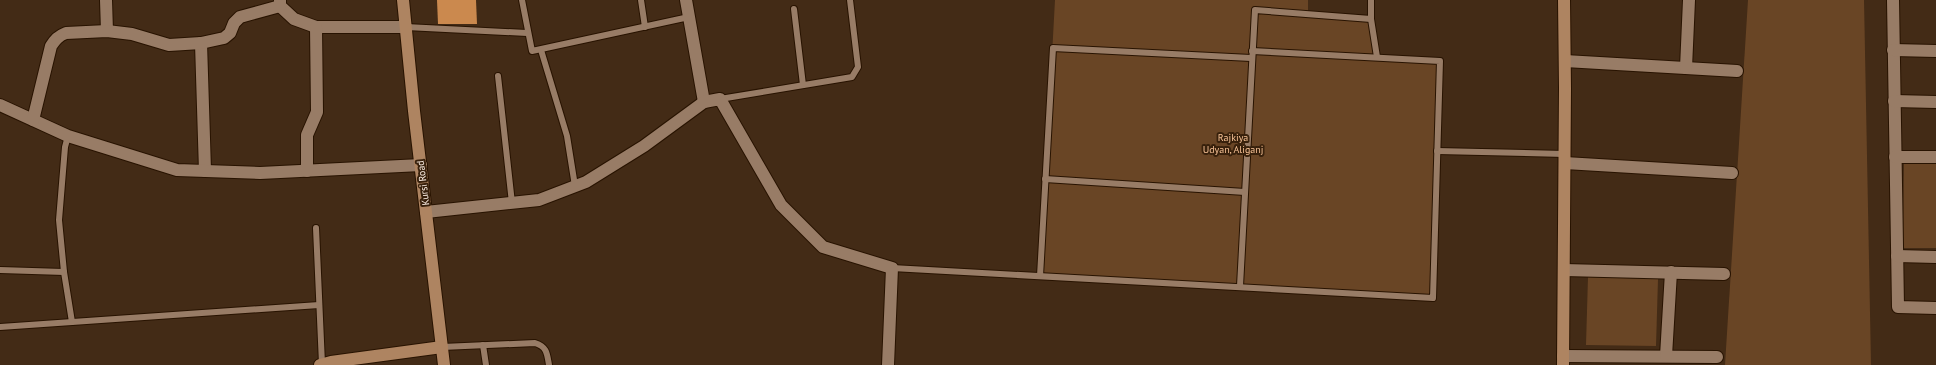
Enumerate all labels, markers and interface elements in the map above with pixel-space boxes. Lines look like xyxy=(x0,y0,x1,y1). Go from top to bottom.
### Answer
park label: Rajkiya Udyan, Aliganj xyxy=(1203,131,1263,156)
street label: Kursi Road xyxy=(414,160,432,206)

